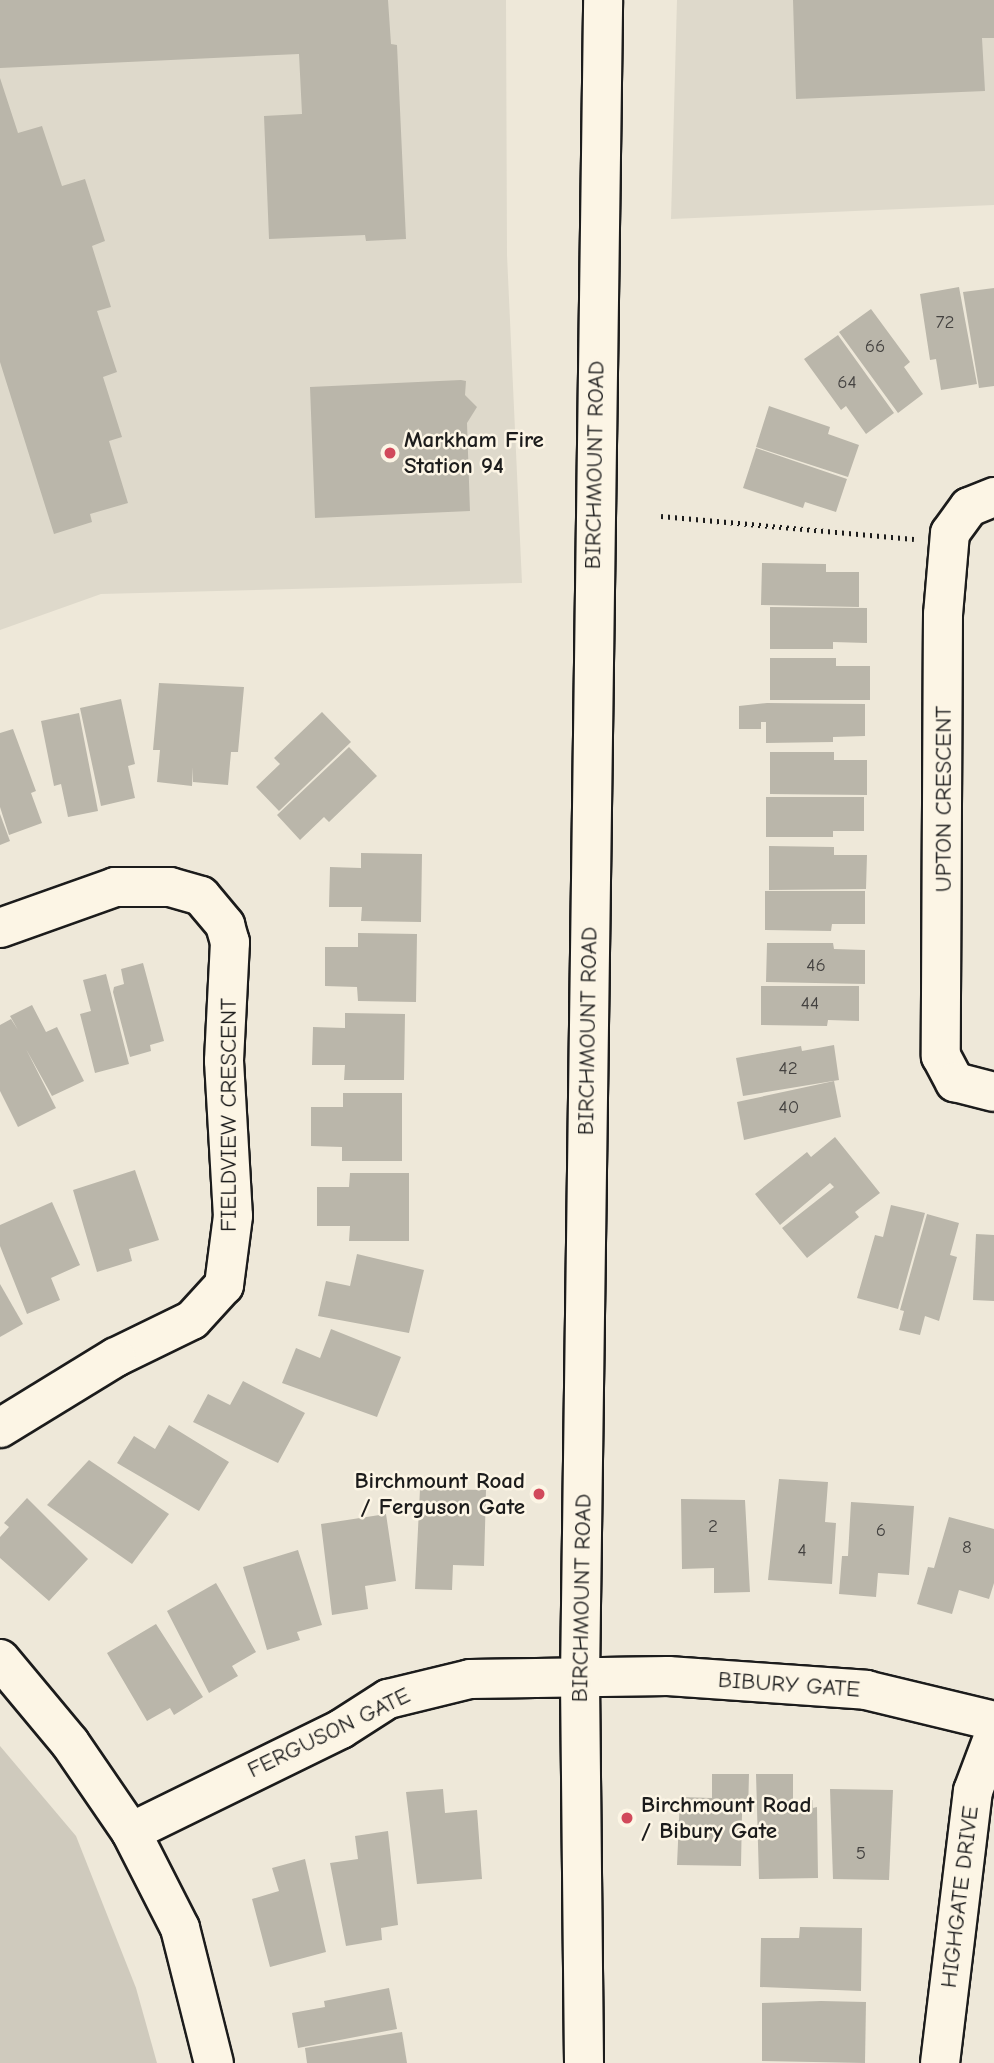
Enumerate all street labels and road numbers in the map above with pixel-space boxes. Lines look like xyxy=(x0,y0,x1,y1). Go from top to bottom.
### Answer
street label: BIRCHMOUNT ROAD xyxy=(579,360,611,570)
street label: UPTON CRESCENT xyxy=(930,706,958,892)
street label: BIRCHMOUNT ROAD xyxy=(572,926,604,1136)
street label: FIELDVIEW CRESCENT xyxy=(215,998,243,1232)
street label: BIRCHMOUNT ROAD xyxy=(566,1493,598,1703)
street label: BIBURY GATE xyxy=(717,1666,861,1704)
street label: FERGUSON GATE xyxy=(243,1682,415,1784)
street label: HIGHGATE DRIVE xyxy=(935,1804,985,1990)

